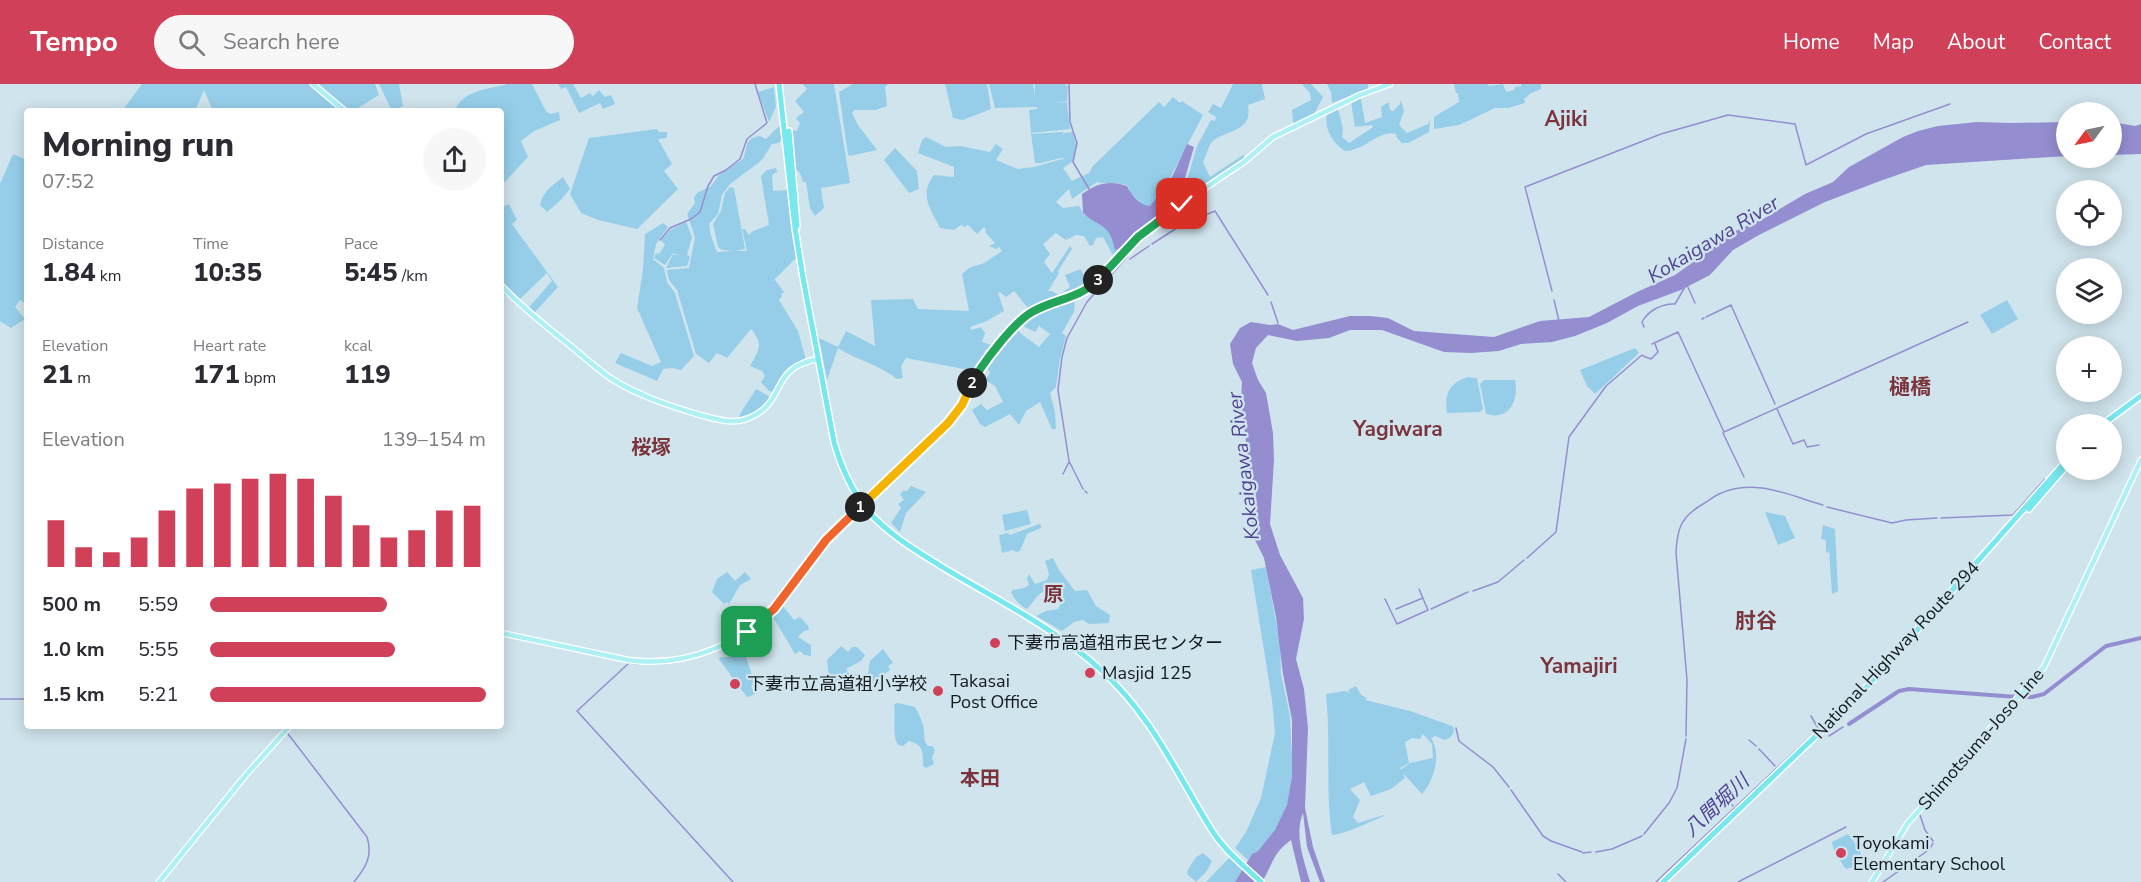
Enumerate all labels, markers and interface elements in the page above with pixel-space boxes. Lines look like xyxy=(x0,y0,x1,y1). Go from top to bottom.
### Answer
search box xyxy=(154,15,574,69)
text: Tempo xyxy=(30,23,118,61)
icon: search xyxy=(175,26,208,59)
text: Search here xyxy=(223,27,339,57)
text: Home xyxy=(1783,28,1840,56)
text: Map xyxy=(1873,28,1914,56)
text: About xyxy=(1947,28,2005,56)
text: Contact xyxy=(2038,28,2111,56)
north arrow xyxy=(2056,102,2122,168)
map controls xyxy=(2056,102,2122,480)
district label: Ajiki xyxy=(1544,105,1588,133)
text: Morning run xyxy=(42,123,234,168)
button: share xyxy=(423,128,486,191)
text: 07:52 xyxy=(42,168,95,195)
pin xyxy=(1156,178,1207,229)
button: locate xyxy=(2056,180,2122,246)
icon: check xyxy=(1165,187,1198,220)
water label: Kokaigawa River xyxy=(1642,189,1785,289)
text: Distance xyxy=(42,233,104,255)
text: Time xyxy=(193,233,229,255)
text: Pace xyxy=(344,233,378,255)
text: 1.84 xyxy=(42,255,96,290)
text: 10:35 xyxy=(193,255,262,290)
text: 5:45 xyxy=(344,255,398,290)
button: layers xyxy=(2056,258,2122,324)
text: km xyxy=(96,265,121,287)
text: /km xyxy=(398,265,428,287)
pin: 3 xyxy=(1083,265,1113,295)
text: 3 xyxy=(1093,269,1103,291)
text: Elevation xyxy=(42,335,108,357)
text: Heart rate xyxy=(193,335,266,357)
text: kcal xyxy=(344,335,372,357)
button: + xyxy=(2056,336,2122,402)
text: 21 xyxy=(42,357,73,392)
text: 171 xyxy=(193,357,240,392)
text: 119 xyxy=(344,357,391,392)
text: m xyxy=(73,367,91,389)
text: bpm xyxy=(240,367,276,389)
pin: 2 xyxy=(957,368,987,398)
text: 2 xyxy=(967,372,977,394)
district label: 樋橋 xyxy=(1889,373,1931,401)
water label: Kokaigawa River xyxy=(1221,389,1266,542)
button: − xyxy=(2056,414,2122,480)
district label: Yagiwara xyxy=(1352,415,1443,443)
text: Elevation xyxy=(42,426,125,453)
text: 139–154 m xyxy=(382,426,486,453)
district label: 桜塚 xyxy=(631,434,671,461)
pin: 1 xyxy=(845,492,875,522)
text: 1 xyxy=(855,496,865,518)
street label: National Highway Route 294 xyxy=(1807,556,1985,744)
district label: 原 xyxy=(1043,581,1063,608)
text: 500 m xyxy=(42,591,101,618)
text: 5:59 xyxy=(138,591,179,618)
pin xyxy=(721,606,772,657)
district label: 肘谷 xyxy=(1735,607,1777,635)
icon: arrive xyxy=(730,615,763,648)
place label: 下妻市高道祖市民センター xyxy=(1007,631,1223,655)
text: 1.0 km xyxy=(42,636,105,663)
text: 5:55 xyxy=(138,636,179,663)
marker: 下妻市高道祖市民センター xyxy=(988,636,1002,650)
district label: Yamajiri xyxy=(1539,652,1618,680)
place label: Masjid 125 xyxy=(1102,661,1192,685)
street label: Shimotsuma-Joso Line xyxy=(1913,663,2049,815)
marker: Masjid 125 xyxy=(1083,666,1097,680)
place label: Takasai Post Office xyxy=(950,669,1038,714)
place label: 下妻市立高道祖小学校 xyxy=(747,672,927,696)
marker: 下妻市立高道祖小学校 xyxy=(728,677,742,691)
text: 1.5 km xyxy=(42,681,105,708)
text: 5:21 xyxy=(138,681,179,708)
marker: Takasai Post Office xyxy=(931,684,945,698)
district label: 本田 xyxy=(960,765,1000,792)
water label: 八間堀川 xyxy=(1678,767,1756,843)
place label: Toyokami Elementary School xyxy=(1853,831,2006,876)
marker: Toyokami Elementary School xyxy=(1834,846,1848,860)

